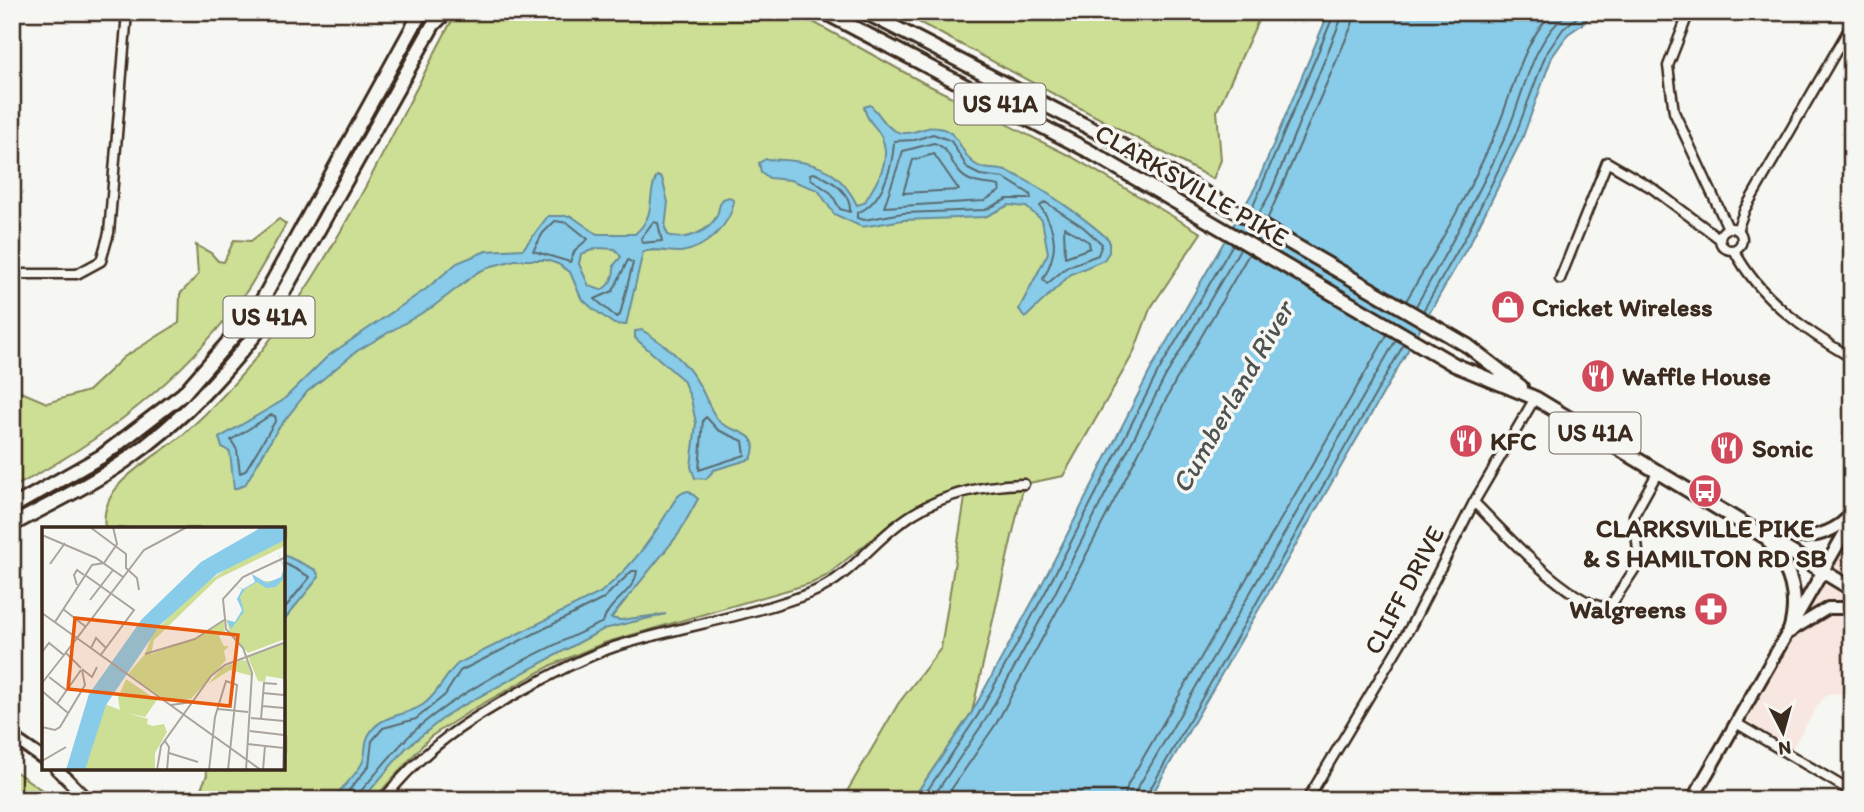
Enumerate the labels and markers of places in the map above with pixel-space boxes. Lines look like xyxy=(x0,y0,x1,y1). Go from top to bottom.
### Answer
shop icon: Cricket Wireless xyxy=(1489,288,1527,326)
place label: Cricket Wireless xyxy=(1532,291,1713,323)
restaurant icon: Waffle House xyxy=(1579,357,1617,395)
place label: Waffle House xyxy=(1622,360,1771,392)
restaurant icon: KFC xyxy=(1447,422,1485,460)
place label: KFC xyxy=(1490,425,1537,457)
restaurant icon: Sonic xyxy=(1708,429,1746,467)
place label: Sonic xyxy=(1752,432,1813,464)
bus stop icon: CLARKSVILLE PIKE & S HAMILTON RD SB xyxy=(1686,472,1724,510)
place label: CLARKSVILLE PIKE & S HAMILTON RD SB xyxy=(1583,512,1827,574)
pharmacy icon: Walgreens xyxy=(1692,590,1730,628)
place label: Walgreens xyxy=(1569,593,1686,625)

